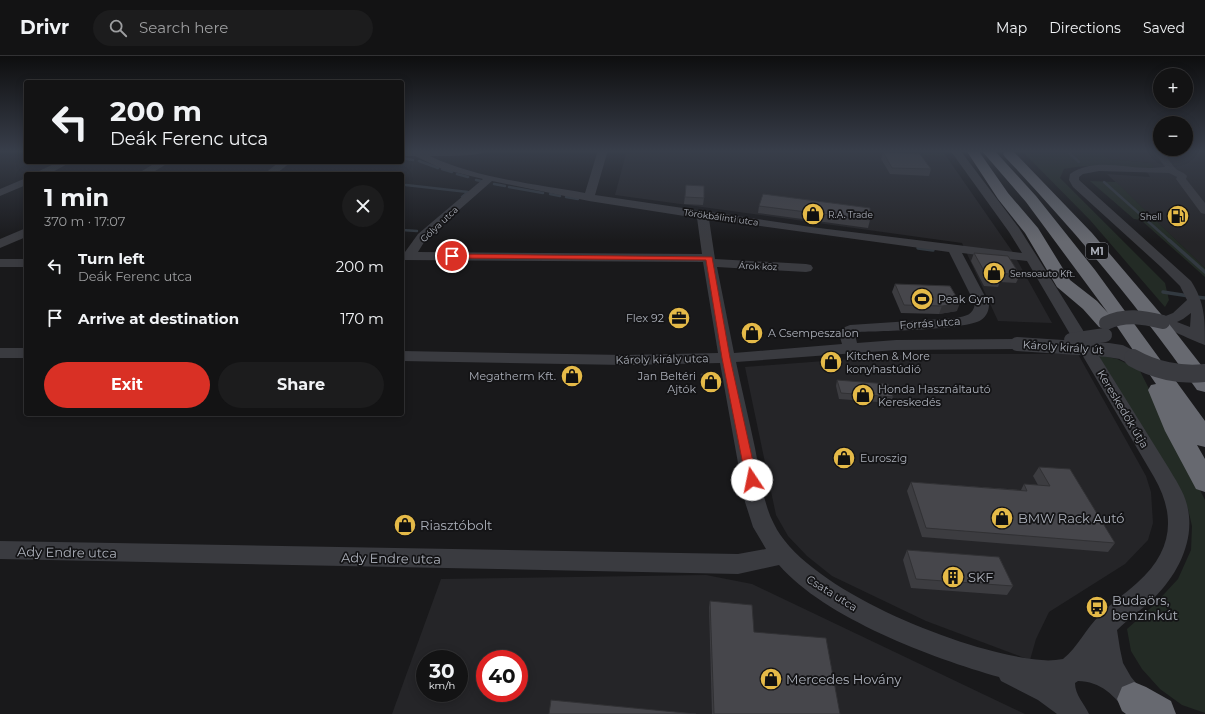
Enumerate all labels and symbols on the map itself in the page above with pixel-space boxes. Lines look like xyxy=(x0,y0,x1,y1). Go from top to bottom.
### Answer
shop icon: R.A. Trade xyxy=(800,201,826,227)
fuel station icon: Shell xyxy=(1165,203,1191,229)
street label: Gólya utca xyxy=(418,204,460,244)
street label: Törökbálinti utca xyxy=(683,206,759,228)
place label: R.A. Trade xyxy=(828,209,873,220)
place label: Shell xyxy=(1140,211,1162,222)
pin xyxy=(435,239,469,273)
road number: M1 xyxy=(1086,243,1108,259)
street label: Árok köz xyxy=(738,260,778,272)
shop icon: Sensoauto Kft. xyxy=(981,260,1007,286)
place label: Sensoauto Kft. xyxy=(1010,268,1075,279)
sports icon: Peak Gym xyxy=(909,286,935,312)
place label: Peak Gym xyxy=(938,292,994,306)
office icon: Flex 92 xyxy=(666,305,692,331)
place label: Flex 92 xyxy=(626,311,664,325)
street label: Forrás utca xyxy=(899,314,961,332)
shop icon: A Csempeszalon xyxy=(739,320,765,346)
place label: A Csempeszalon xyxy=(768,326,859,340)
street label: Károly király út xyxy=(1022,337,1104,357)
shop icon: Kitchen & More konyhastúdió xyxy=(818,349,844,375)
place label: Kitchen & More konyhastúdió xyxy=(846,349,930,376)
street label: Károly király utca xyxy=(615,351,709,367)
shop icon: Megatherm Kft. xyxy=(559,363,585,389)
street label: Kereskedők útja xyxy=(1094,367,1152,451)
place label: Megatherm Kft. xyxy=(469,369,556,383)
place label: Jan Beltéri Ajtók xyxy=(637,369,696,396)
shop icon: Jan Beltéri Ajtók xyxy=(698,369,724,395)
shop icon: Honda Használtautó Kereskedés xyxy=(850,382,876,408)
place label: Honda Használtautó Kereskedés xyxy=(878,382,991,409)
shop icon: Euroszig xyxy=(831,445,857,471)
place label: Euroszig xyxy=(860,451,907,465)
position arrow xyxy=(731,459,773,501)
shop icon: BMW Rack Autó xyxy=(989,505,1015,531)
place label: BMW Rack Autó xyxy=(1018,510,1124,526)
shop icon: Riasztóbolt xyxy=(392,512,418,538)
place label: Riasztóbolt xyxy=(420,517,492,533)
street label: Ady Endre utca xyxy=(17,543,117,561)
street label: Ady Endre utca xyxy=(341,549,441,567)
building icon: SKF xyxy=(940,564,966,590)
place label: SKF xyxy=(968,569,993,585)
street label: Csata utca xyxy=(804,572,860,614)
place label: Budaörs, benzinkút xyxy=(1112,592,1178,623)
bus stop icon: Budaörs, benzinkút xyxy=(1084,594,1110,620)
speed limit sign: 40 xyxy=(476,650,528,702)
shop icon: Mercedes Hovány xyxy=(758,666,784,692)
place label: Mercedes Hovány xyxy=(786,671,902,687)

